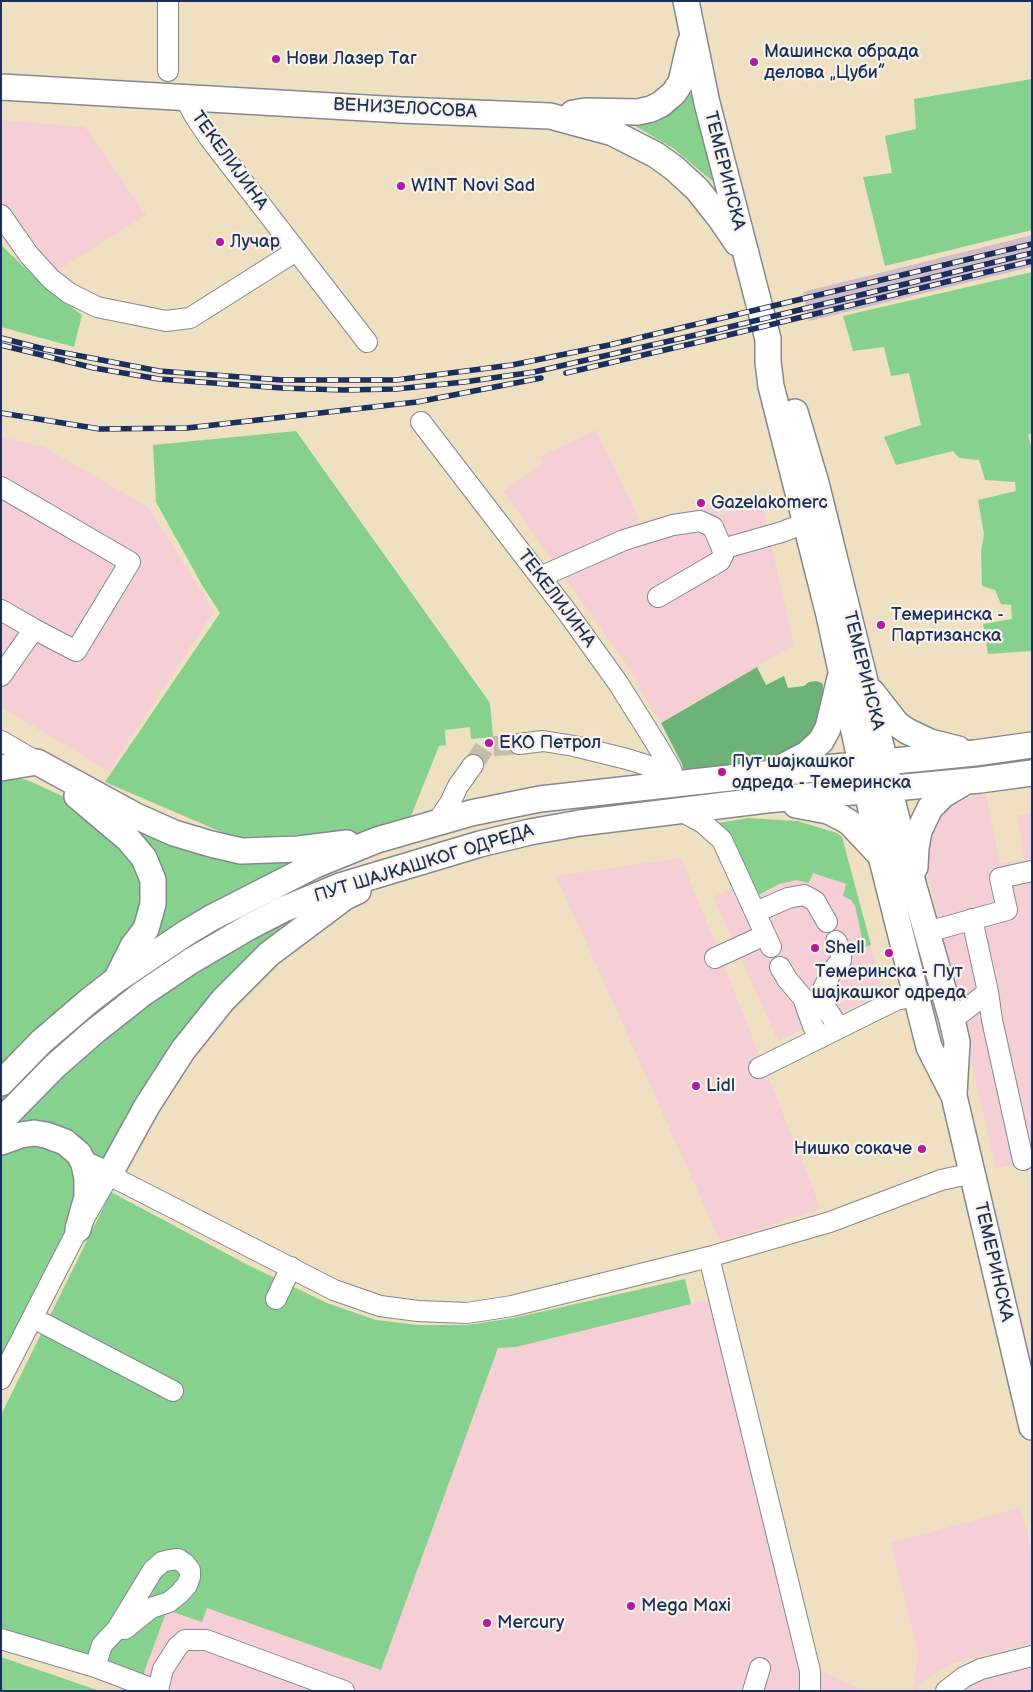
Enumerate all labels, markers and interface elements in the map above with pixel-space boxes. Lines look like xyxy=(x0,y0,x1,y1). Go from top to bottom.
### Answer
place label: Машинска обрада делова „Цуби” xyxy=(764,41,919,84)
place label: Нови Лазер Таг xyxy=(286,48,417,70)
marker: Нови Лазер Таг xyxy=(270,53,282,65)
marker: Машинска обрада делова „Цуби” xyxy=(748,56,760,68)
street label: ВЕНИЗЕЛОСОВА xyxy=(333,94,477,124)
street label: ТЕКЕЛИЈИНА xyxy=(186,108,272,214)
street label: ТЕМЕРИНСКА xyxy=(699,109,749,233)
place label: WINT Novi Sad xyxy=(411,175,535,197)
marker: WINT Novi Sad xyxy=(395,180,407,192)
place label: Лучар xyxy=(230,231,280,253)
marker: Лучар xyxy=(214,236,226,248)
place label: Gazelakomerc xyxy=(711,492,828,514)
marker: Gazelakomerc xyxy=(695,497,707,509)
street label: ТЕКЕЛИЈИНА xyxy=(512,546,600,652)
place label: Темеринска - Партизанска xyxy=(891,604,1004,646)
street label: ТЕМЕРИНСКА xyxy=(838,609,888,733)
marker: Темеринска - Партизанска xyxy=(875,619,887,631)
place label: ЕКО Петрол xyxy=(499,732,601,754)
marker: ЕКО Петрол xyxy=(483,737,495,749)
place label: Пут шајкашког одреда - Темеринска xyxy=(732,751,911,794)
marker: Пут шајкашког одреда - Темеринска xyxy=(716,766,728,778)
street label: ПУТ ШАЈКАШКОГ ОДРЕДА xyxy=(312,820,536,908)
place label: Shell xyxy=(825,937,865,959)
marker: Shell xyxy=(809,942,821,954)
marker: Темеринска - Пут шајкашког одреда xyxy=(883,947,895,959)
place label: Темеринска - Пут шајкашког одреда xyxy=(812,961,966,1004)
place label: Lidl xyxy=(706,1075,735,1097)
marker: Lidl xyxy=(690,1080,702,1092)
place label: Нишко сокаче xyxy=(794,1138,912,1160)
marker: Нишко сокаче xyxy=(916,1143,928,1155)
street label: ТЕМЕРИНСКА xyxy=(969,1200,1017,1324)
place label: Mega Maxi xyxy=(641,1595,731,1617)
marker: Mega Maxi xyxy=(625,1600,637,1612)
place label: Mercury xyxy=(497,1612,564,1634)
marker: Mercury xyxy=(481,1617,493,1629)

